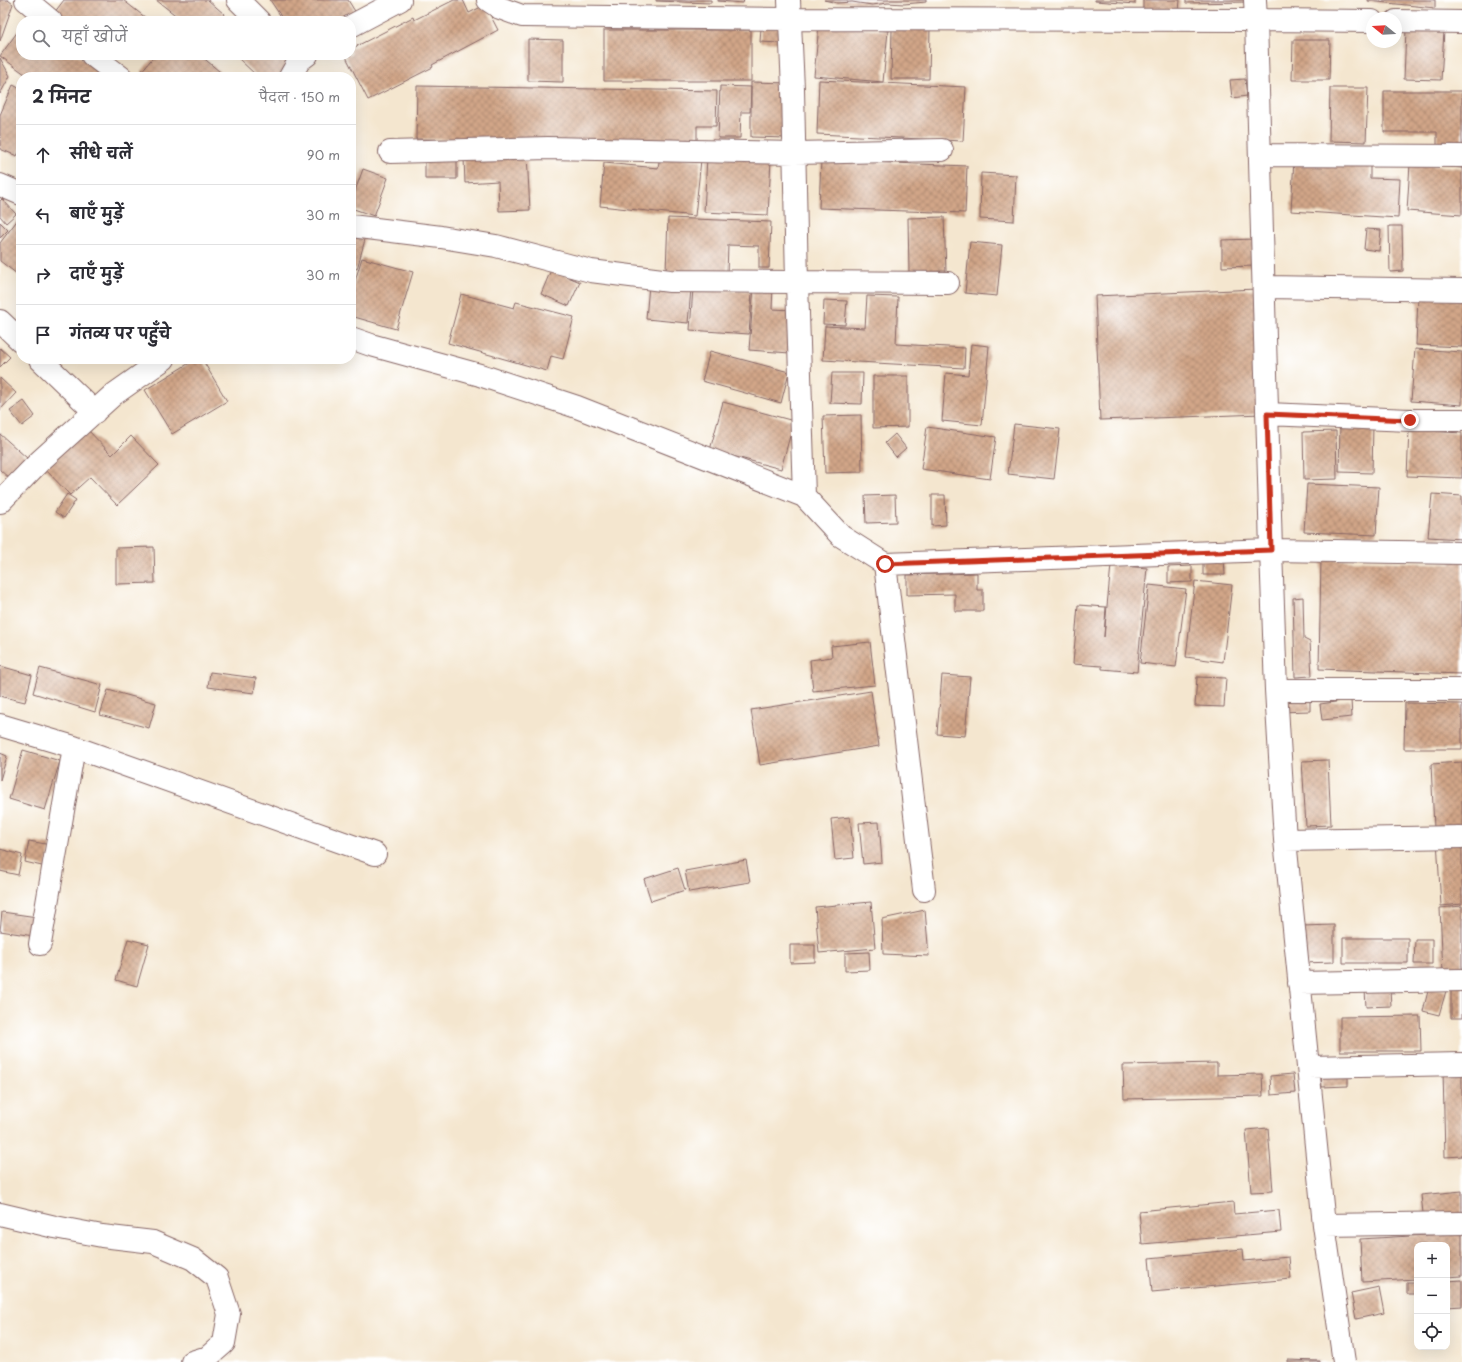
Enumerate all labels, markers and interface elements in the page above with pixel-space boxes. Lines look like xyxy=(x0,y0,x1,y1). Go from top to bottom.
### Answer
north arrow xyxy=(1366,12,1402,48)
search box xyxy=(16,16,356,60)
text: यहाँ खोजें xyxy=(62,24,128,47)
icon: search xyxy=(30,27,52,49)
text: 2 मिनट xyxy=(32,83,91,109)
text: पैदल · 150 m xyxy=(259,87,340,106)
text: सीधे चलें xyxy=(70,141,132,164)
icon: ahead xyxy=(32,144,54,166)
text: 90 m xyxy=(307,145,340,164)
text: बाएँ मुड़ें xyxy=(70,201,124,224)
icon: left xyxy=(32,204,54,226)
text: 30 m xyxy=(306,205,340,224)
text: दाएँ मुड़ें xyxy=(70,261,123,284)
icon: right xyxy=(32,264,54,286)
text: 30 m xyxy=(306,265,340,284)
text: गंतव्य पर पहुँचे xyxy=(70,321,171,344)
icon: arrive xyxy=(32,324,54,346)
route end xyxy=(1401,411,1419,429)
route start xyxy=(876,555,894,573)
map controls xyxy=(1414,1242,1450,1350)
button: + xyxy=(1414,1242,1450,1278)
button: − xyxy=(1414,1278,1450,1314)
button: locate xyxy=(1414,1314,1450,1350)

